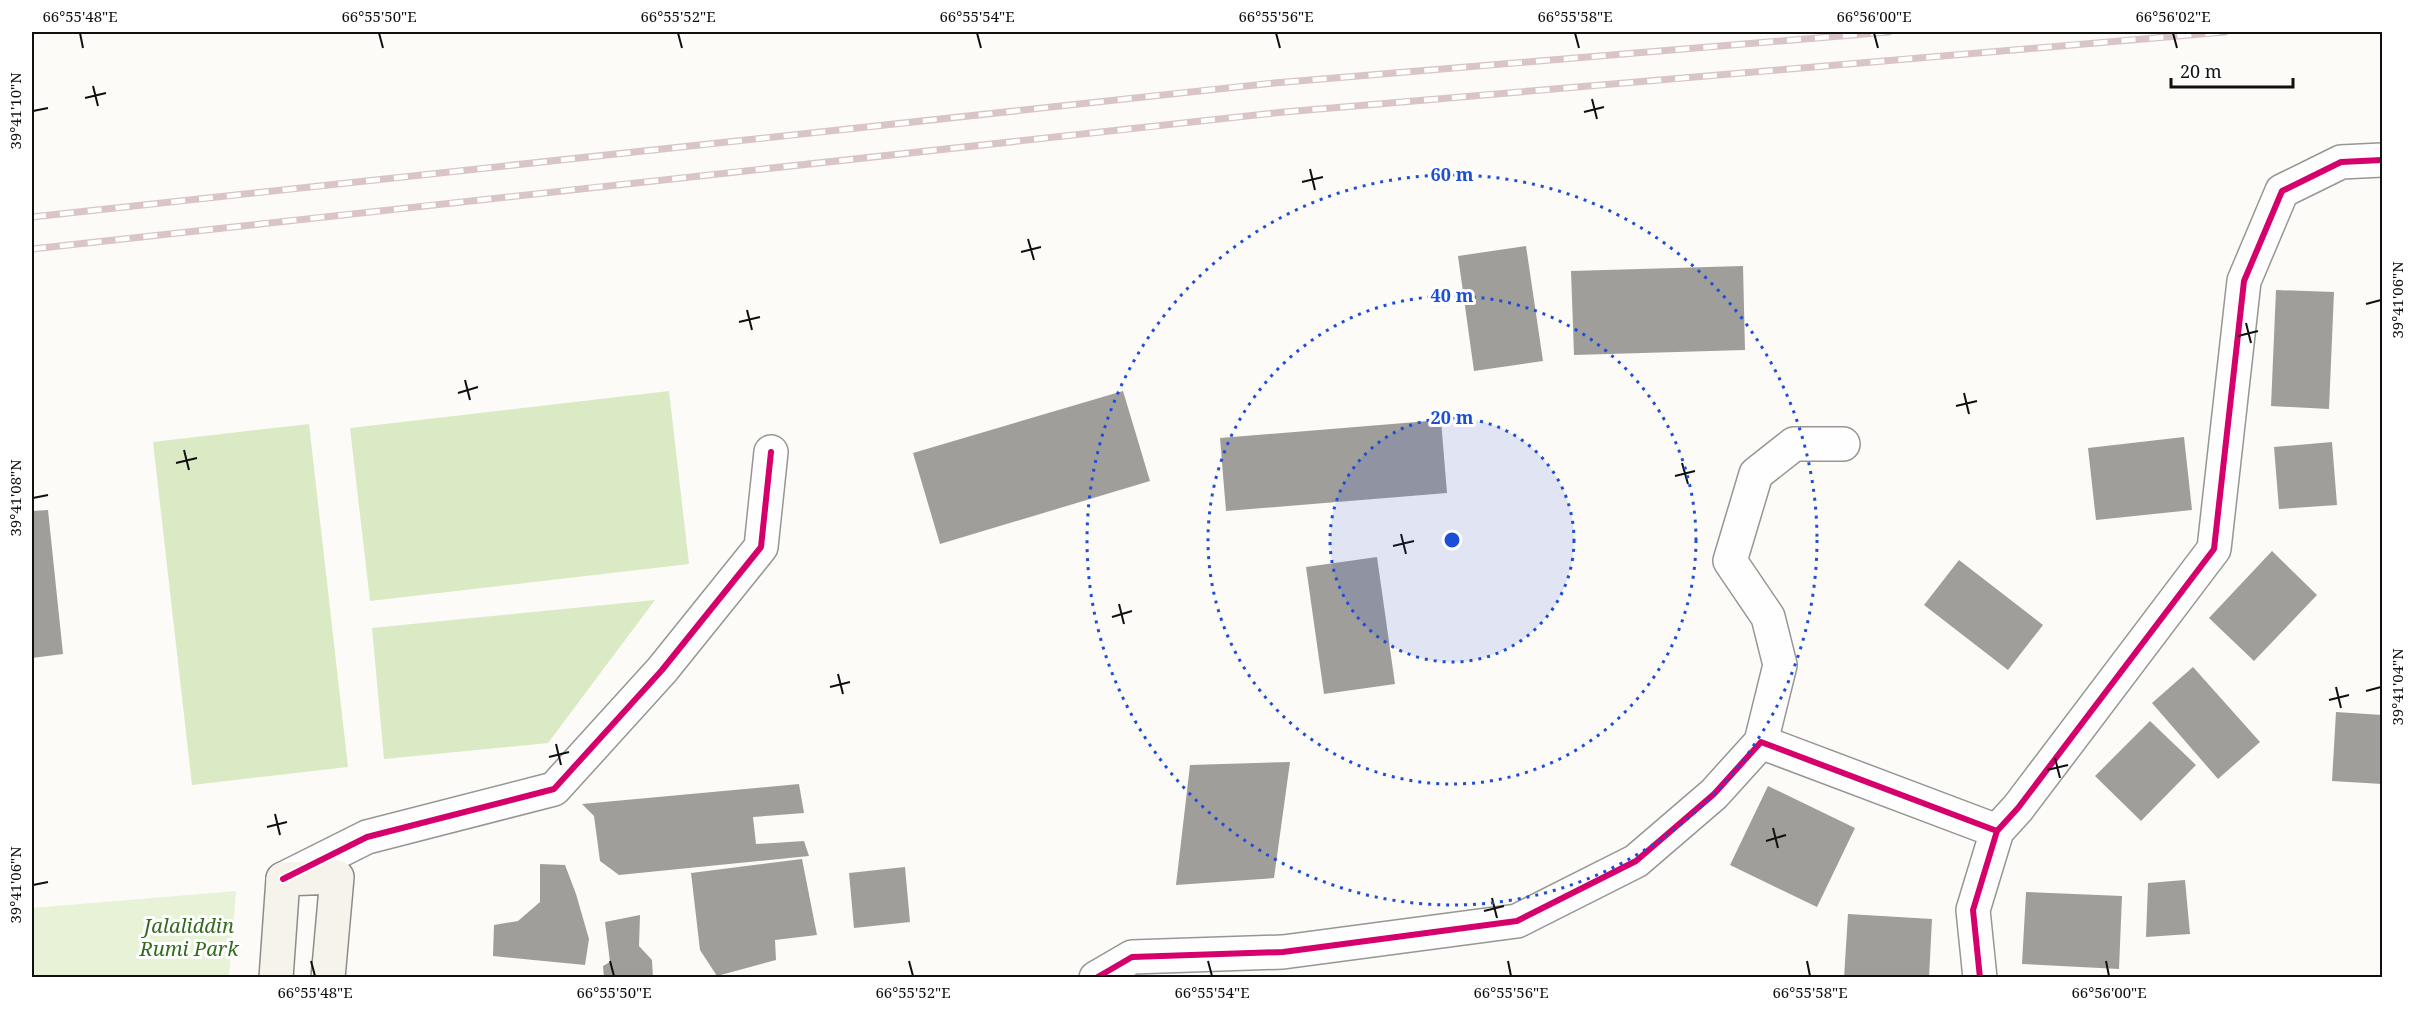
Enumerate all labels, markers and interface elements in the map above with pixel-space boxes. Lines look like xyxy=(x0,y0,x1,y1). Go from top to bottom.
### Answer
text: 66°55'48"E xyxy=(42,6,118,26)
text: 66°55'50"E xyxy=(341,6,417,26)
text: 66°55'52"E xyxy=(640,6,716,26)
text: 66°55'54"E xyxy=(939,6,1015,26)
text: 66°55'56"E xyxy=(1238,6,1314,26)
text: 66°55'58"E xyxy=(1537,6,1613,26)
text: 66°56'00"E xyxy=(1836,6,1912,26)
text: 66°56'02"E xyxy=(2135,6,2211,26)
scale bar xyxy=(2171,51,2292,89)
text: 20 m xyxy=(2180,59,2222,83)
text: 39°41'10"N xyxy=(5,72,25,150)
text: 60 m xyxy=(1431,162,1474,186)
text: 39°41'06"N xyxy=(2387,261,2407,339)
text: 40 m xyxy=(1431,283,1474,307)
text: 20 m xyxy=(1431,405,1474,429)
text: 39°41'08"N xyxy=(5,459,25,537)
centre of rings xyxy=(1442,530,1462,550)
text: 39°41'04"N xyxy=(2387,648,2407,726)
text: 39°41'06"N xyxy=(5,846,25,924)
park label: Jalaliddin Rumi Park xyxy=(138,912,239,962)
text: 66°55'48"E xyxy=(277,982,353,1002)
text: 66°55'50"E xyxy=(576,982,652,1002)
text: 66°55'52"E xyxy=(875,982,951,1002)
text: 66°55'54"E xyxy=(1174,982,1250,1002)
text: 66°55'56"E xyxy=(1473,982,1549,1002)
text: 66°55'58"E xyxy=(1772,982,1848,1002)
text: 66°56'00"E xyxy=(2071,982,2147,1002)

